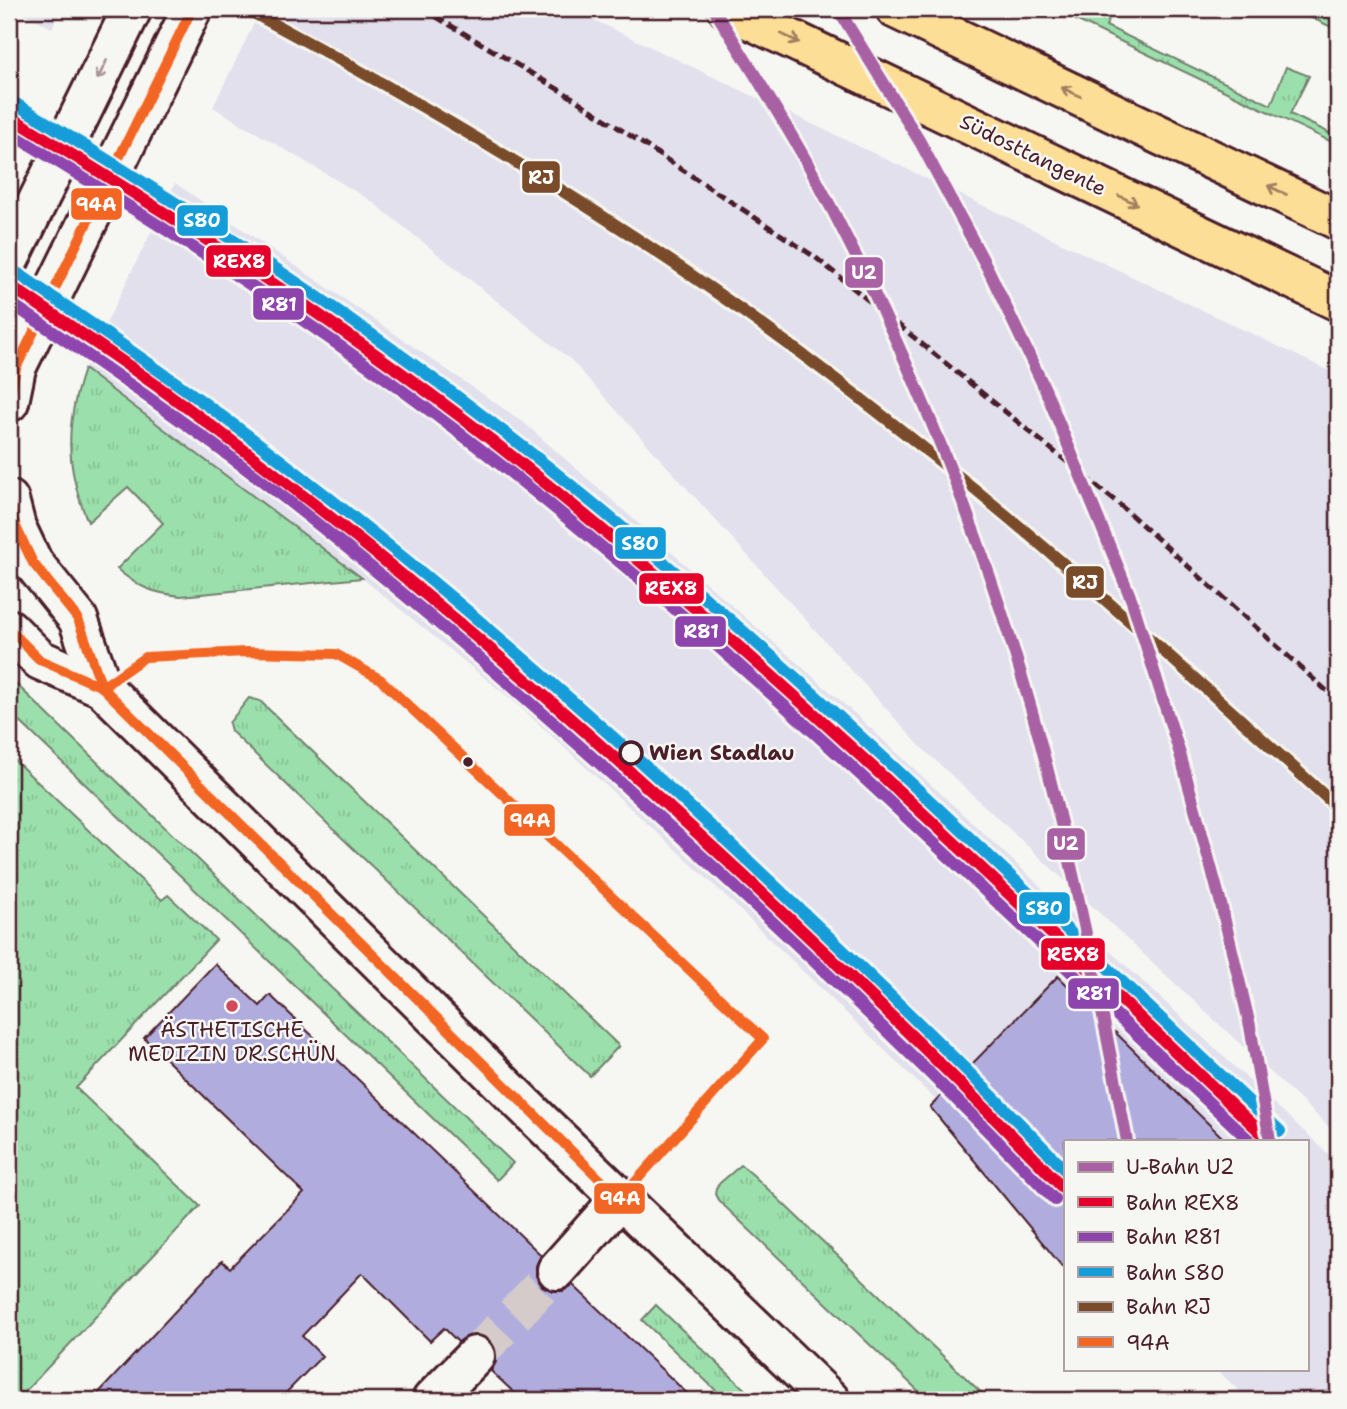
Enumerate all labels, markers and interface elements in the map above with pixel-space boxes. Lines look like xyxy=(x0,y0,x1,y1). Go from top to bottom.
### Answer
one-way arrow xyxy=(779,32,800,46)
one-way arrow xyxy=(95,59,108,80)
one-way arrow xyxy=(1061,85,1082,99)
street label: Südosttangente xyxy=(955,107,1111,203)
line badge: RJ xyxy=(521,160,561,194)
text: RJ xyxy=(528,165,554,190)
one-way arrow xyxy=(1267,183,1288,197)
line badge: 94A xyxy=(70,187,123,221)
text: 94A xyxy=(76,192,116,217)
one-way arrow xyxy=(1116,194,1138,207)
line badge: S80 xyxy=(176,204,229,237)
text: S80 xyxy=(183,208,221,233)
line badge: REX8 xyxy=(205,244,272,278)
text: REX8 xyxy=(213,249,265,274)
line badge: U2 xyxy=(844,256,884,289)
text: U2 xyxy=(851,260,877,285)
line badge: R81 xyxy=(252,287,305,321)
text: R81 xyxy=(261,292,297,317)
line badge: S80 xyxy=(614,526,667,560)
text: S80 xyxy=(621,531,659,556)
line badge: RJ xyxy=(1065,565,1105,599)
text: RJ xyxy=(1072,570,1098,595)
line badge: REX8 xyxy=(638,572,705,605)
text: REX8 xyxy=(645,576,697,601)
line badge: R81 xyxy=(674,615,727,648)
text: R81 xyxy=(683,619,719,644)
place label: Wien Stadlau xyxy=(649,739,795,767)
marker: Wien Stadlau xyxy=(619,741,643,765)
unlabelled marker xyxy=(461,755,475,769)
line badge: 94A xyxy=(503,803,556,837)
text: 94A xyxy=(510,808,550,833)
line badge: U2 xyxy=(1046,827,1086,861)
text: U2 xyxy=(1053,831,1079,856)
line badge: S80 xyxy=(1018,891,1071,925)
text: S80 xyxy=(1025,896,1063,921)
line badge: REX8 xyxy=(1040,937,1106,971)
text: REX8 xyxy=(1047,942,1099,967)
line badge: R81 xyxy=(1067,977,1120,1010)
text: R81 xyxy=(1076,981,1112,1006)
marker: ÄSTHETISCHE MEDIZIN DR.SCHÜN xyxy=(224,998,240,1014)
place label: ÄSTHETISCHE MEDIZIN DR.SCHÜN xyxy=(128,1016,336,1068)
legend xyxy=(1064,1140,1308,1370)
text: U-Bahn U2 xyxy=(1126,1153,1234,1181)
line badge: 94A xyxy=(593,1182,646,1215)
text: 94A xyxy=(600,1186,640,1211)
text: Bahn REX8 xyxy=(1126,1189,1240,1217)
text: Bahn R81 xyxy=(1126,1223,1221,1251)
text: Bahn S80 xyxy=(1126,1259,1225,1287)
text: Bahn RJ xyxy=(1126,1293,1211,1321)
text: 94A xyxy=(1126,1329,1170,1357)

